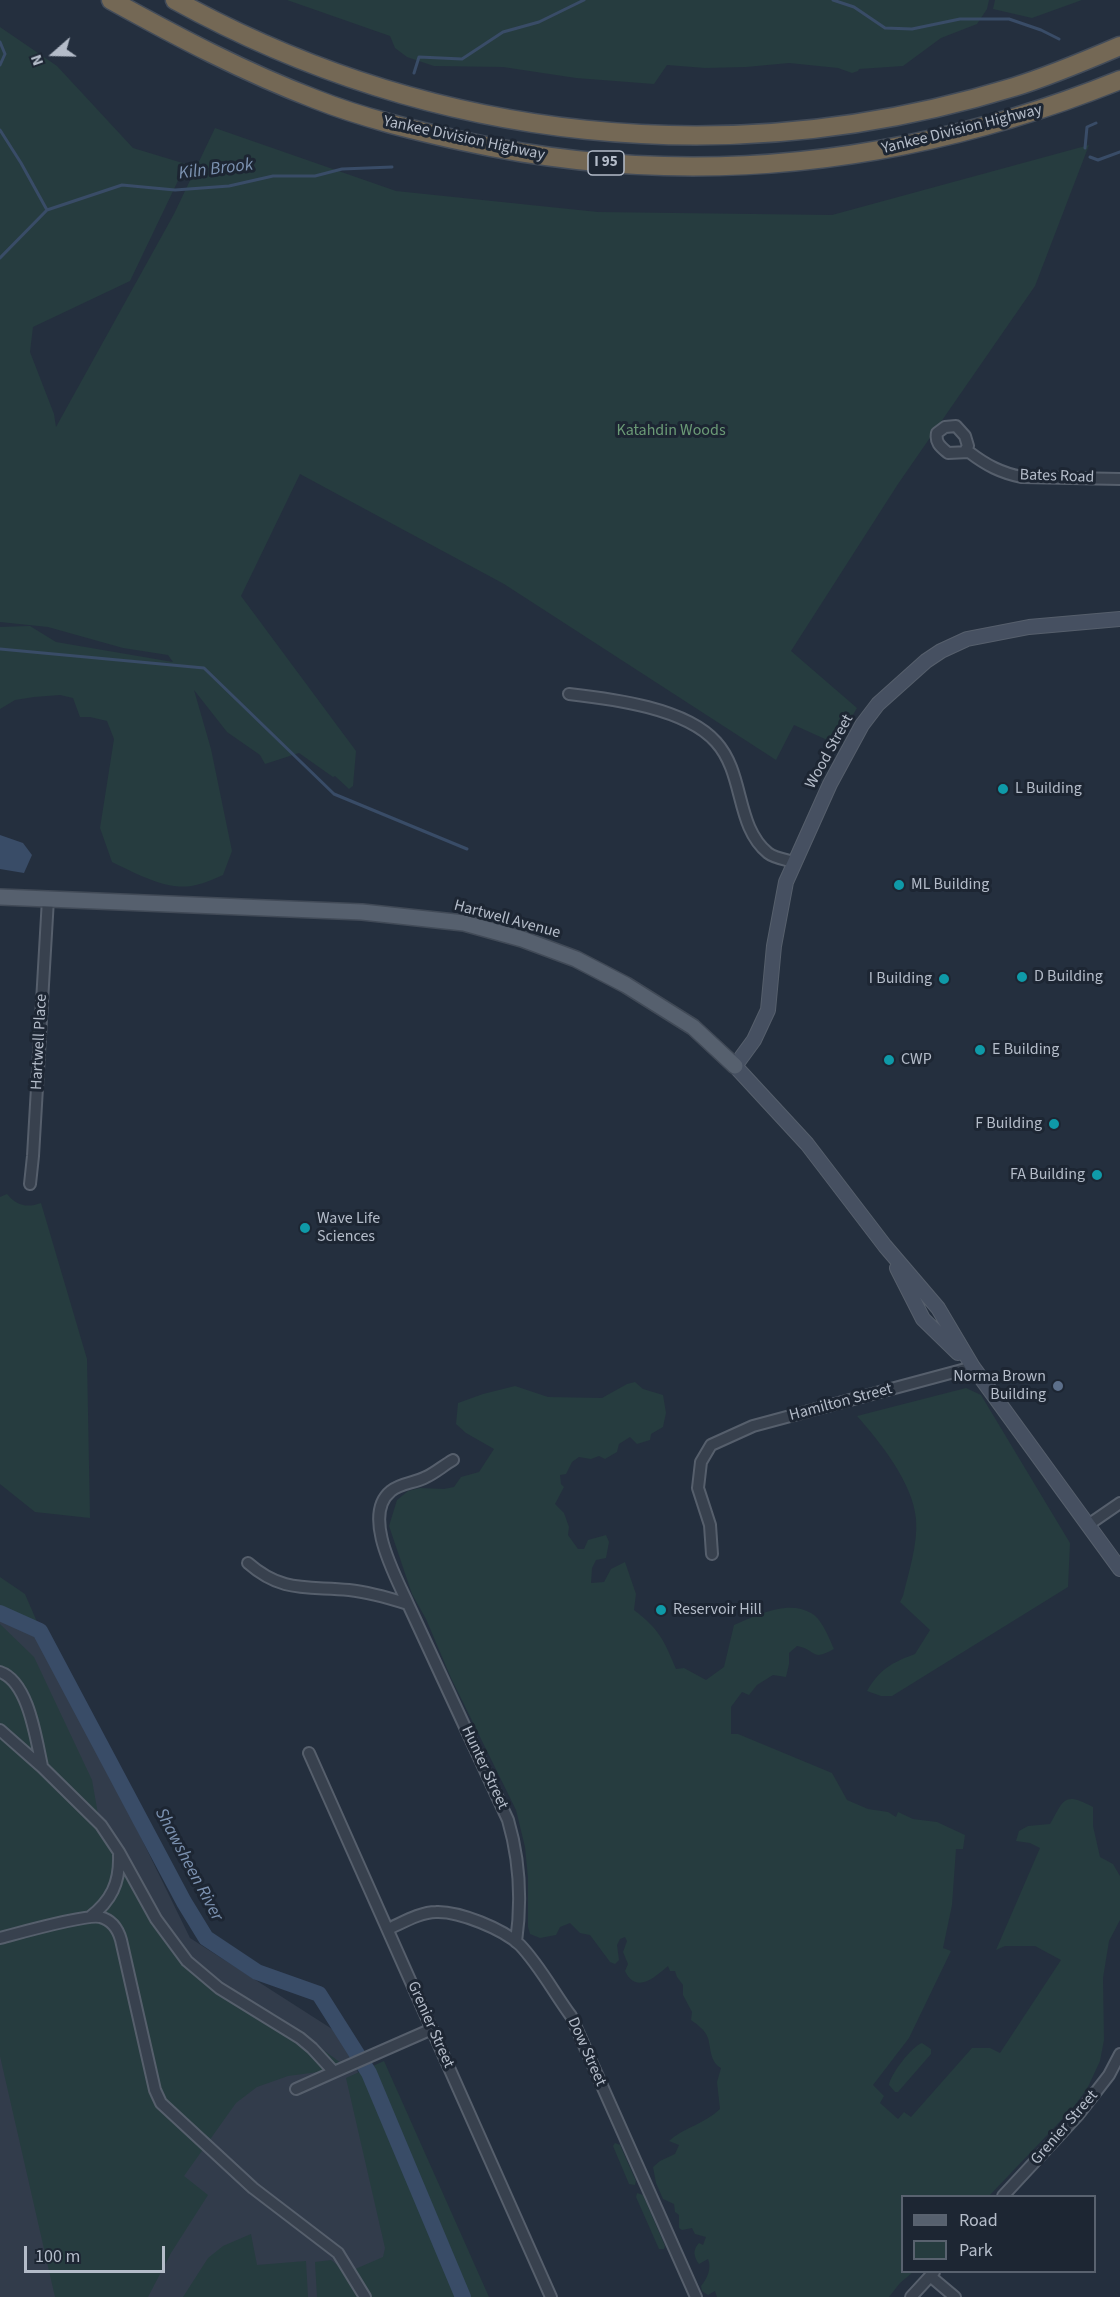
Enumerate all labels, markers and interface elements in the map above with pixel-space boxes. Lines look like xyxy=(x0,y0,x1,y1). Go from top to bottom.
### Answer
north arrow xyxy=(24,24,84,84)
text: N xyxy=(25,51,49,69)
street label: Yankee Division Highway xyxy=(880,101,1044,159)
street label: Yankee Division Highway xyxy=(382,113,546,165)
road number: I 95 xyxy=(588,151,624,175)
water label: Kiln Brook xyxy=(177,155,255,185)
park label: Katahdin Woods xyxy=(616,421,726,441)
street label: Bates Road xyxy=(1019,466,1095,488)
street label: Wood Street xyxy=(802,711,858,793)
place label: L Building xyxy=(1015,779,1082,799)
marker: L Building xyxy=(996,782,1010,796)
place label: ML Building xyxy=(911,875,989,895)
marker: ML Building xyxy=(892,878,906,892)
street label: Hartwell Avenue xyxy=(452,897,562,943)
place label: D Building xyxy=(1034,967,1103,987)
place label: I Building xyxy=(869,969,932,989)
marker: D Building xyxy=(1015,970,1029,984)
marker: I Building xyxy=(937,972,951,986)
street label: Hartwell Place xyxy=(28,993,52,1091)
place label: E Building xyxy=(992,1040,1059,1060)
marker: E Building xyxy=(973,1043,987,1057)
place label: CWP xyxy=(901,1050,932,1070)
marker: CWP xyxy=(882,1053,896,1067)
place label: F Building xyxy=(975,1114,1042,1134)
marker: F Building xyxy=(1047,1117,1061,1131)
place label: FA Building xyxy=(1010,1165,1085,1185)
marker: FA Building xyxy=(1090,1168,1104,1182)
place label: Wave Life Sciences xyxy=(317,1209,380,1247)
marker: Wave Life Sciences xyxy=(298,1221,312,1235)
place label: Norma Brown Building xyxy=(953,1367,1046,1405)
marker: Norma Brown Building xyxy=(1051,1379,1065,1393)
street label: Hamilton Street xyxy=(787,1380,895,1426)
place label: Reservoir Hill xyxy=(673,1600,762,1620)
marker: Reservoir Hill xyxy=(654,1603,668,1617)
street label: Hunter Street xyxy=(456,1723,512,1813)
water label: Shawsheen River xyxy=(149,1805,227,1925)
street label: Grenier Street xyxy=(402,1979,458,2071)
street label: Dow Street xyxy=(562,2015,610,2089)
street label: Grenier Street xyxy=(1027,2087,1103,2169)
legend xyxy=(901,2195,1096,2273)
text: Road xyxy=(959,2208,998,2233)
scale bar xyxy=(27,2234,168,2272)
text: Park xyxy=(959,2238,993,2263)
text: 100 m xyxy=(35,2244,80,2269)

